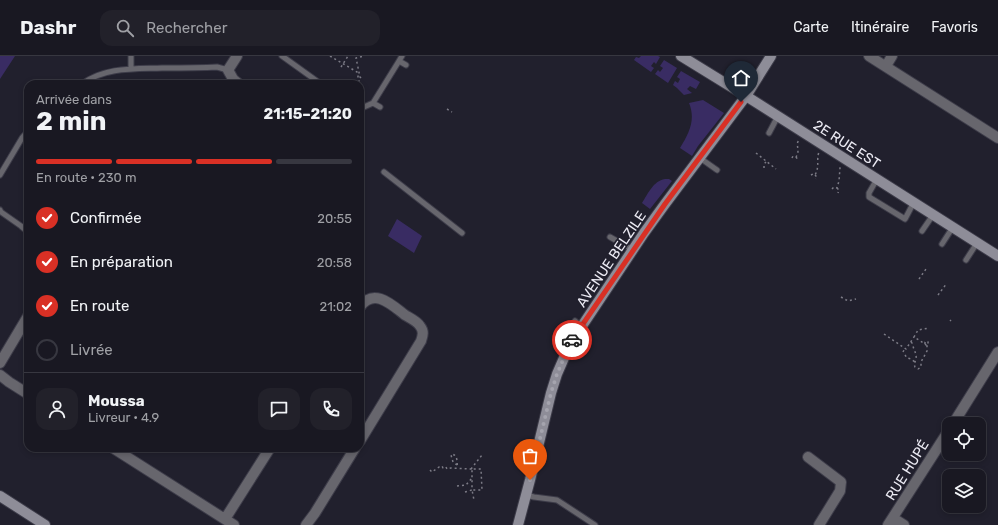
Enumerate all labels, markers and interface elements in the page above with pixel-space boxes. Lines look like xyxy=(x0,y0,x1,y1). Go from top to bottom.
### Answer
search box xyxy=(100,10,380,46)
text: Dashr xyxy=(20,16,76,39)
icon: search xyxy=(114,17,136,39)
text: Rechercher xyxy=(146,19,227,37)
text: Carte xyxy=(793,19,829,36)
text: Itinéraire xyxy=(851,19,909,36)
text: Favoris xyxy=(931,19,978,36)
pin xyxy=(724,61,758,102)
icon: home xyxy=(730,67,752,89)
text: Arrivée dans xyxy=(36,92,112,107)
text: 21:15–21:20 xyxy=(264,105,352,123)
text: 2 min xyxy=(36,106,106,137)
street label: 2E RUE EST xyxy=(810,117,883,172)
text: En route · 230 m xyxy=(36,170,137,185)
icon: check xyxy=(36,207,58,229)
street label: AVENUE BELZILE xyxy=(573,208,650,311)
text: Confirmée xyxy=(70,209,142,227)
text: 20:55 xyxy=(317,211,352,226)
icon: check xyxy=(36,251,58,273)
text: En préparation xyxy=(70,253,173,271)
text: 20:58 xyxy=(317,255,352,270)
icon: check xyxy=(36,295,58,317)
text: En route xyxy=(70,297,129,315)
text: 21:02 xyxy=(320,299,352,314)
courier xyxy=(552,320,592,360)
icon: car xyxy=(561,329,583,351)
text: Livrée xyxy=(70,341,113,359)
button: person xyxy=(36,388,78,430)
button: chat xyxy=(258,388,300,430)
button: phone xyxy=(310,388,352,430)
text: Moussa xyxy=(88,392,145,410)
text: Livreur · 4.9 xyxy=(88,410,159,425)
map controls xyxy=(942,417,986,513)
button: locate xyxy=(942,417,986,461)
street label: RUE HUPÉ xyxy=(881,436,933,504)
pin xyxy=(513,439,547,480)
icon: bag xyxy=(519,445,541,467)
button: layers xyxy=(942,469,986,513)

